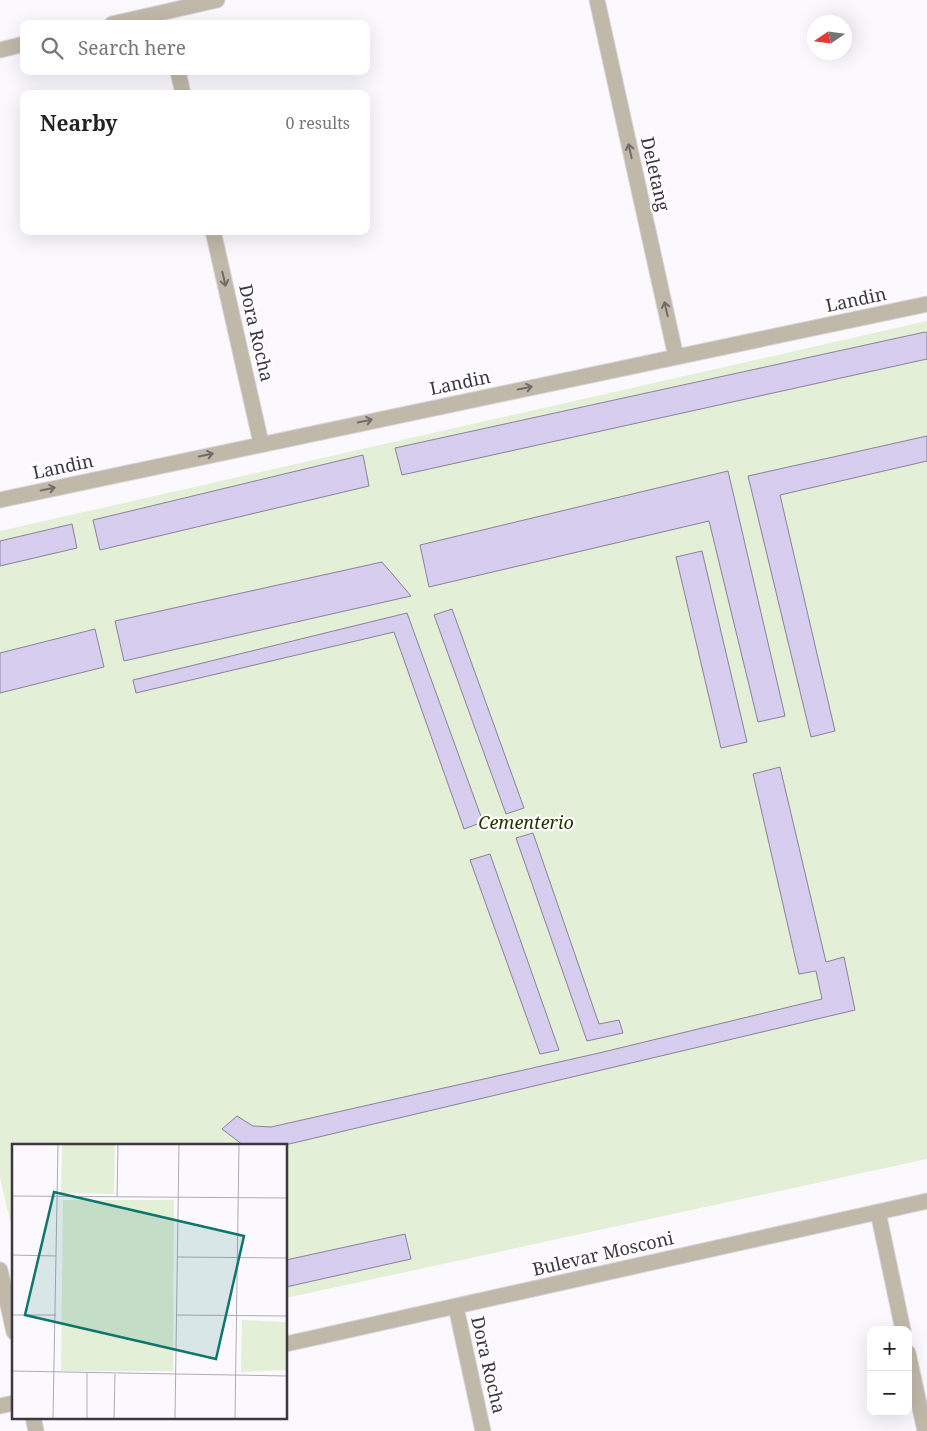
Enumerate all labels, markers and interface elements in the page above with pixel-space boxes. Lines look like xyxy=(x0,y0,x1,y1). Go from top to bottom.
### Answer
north arrow xyxy=(807,15,852,60)
search box xyxy=(20,20,370,75)
icon: search xyxy=(38,34,66,62)
text: Search here xyxy=(78,35,186,61)
text: Nearby xyxy=(40,109,118,137)
text: 0 results xyxy=(286,112,350,134)
street label: Deletang xyxy=(636,134,676,214)
one-way arrow xyxy=(625,143,634,159)
one-way arrow xyxy=(220,270,229,286)
street label: Landin xyxy=(823,281,889,317)
street label: Dora Rocha xyxy=(234,282,280,384)
one-way arrow xyxy=(660,302,670,318)
street label: Landin xyxy=(427,364,493,400)
one-way arrow xyxy=(516,383,532,393)
one-way arrow xyxy=(357,416,373,426)
street label: Landin xyxy=(30,448,96,484)
one-way arrow xyxy=(198,450,214,459)
one-way arrow xyxy=(39,484,55,493)
park label: Cementerio xyxy=(478,810,574,834)
inset map xyxy=(12,1144,288,1418)
street label: Bulevar Mosconi xyxy=(530,1225,676,1281)
street label: Dora Rocha xyxy=(466,1314,512,1416)
map controls xyxy=(867,1326,912,1416)
button: + xyxy=(867,1326,912,1371)
button: − xyxy=(867,1371,912,1416)

